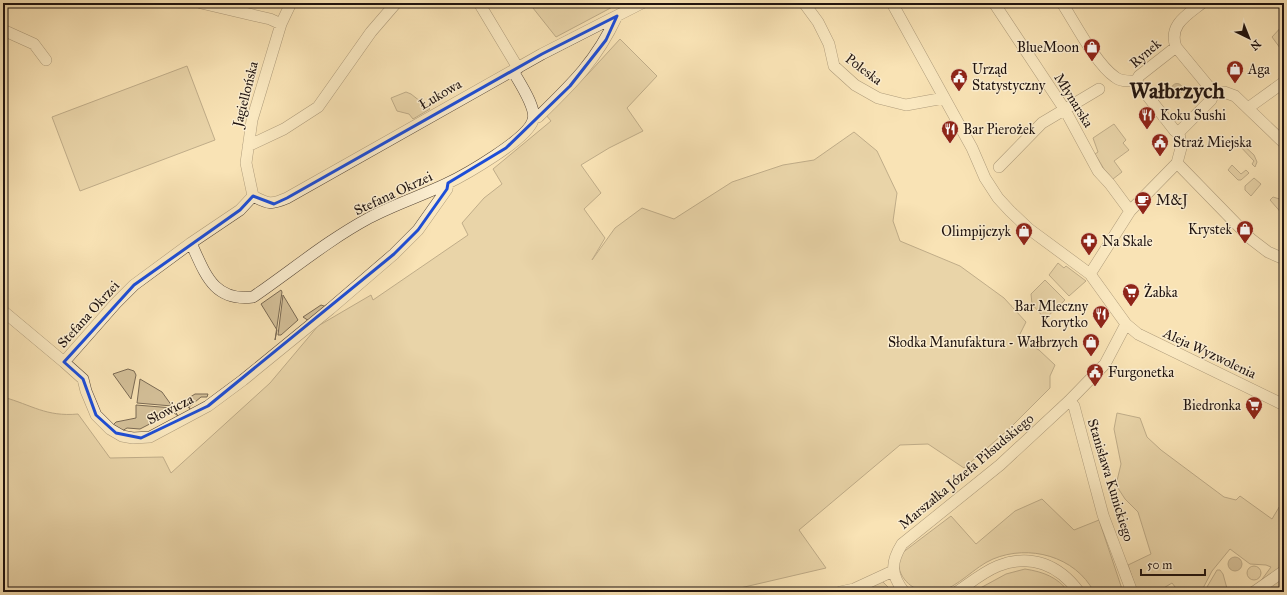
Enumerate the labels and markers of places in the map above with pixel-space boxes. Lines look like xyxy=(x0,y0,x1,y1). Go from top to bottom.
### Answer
shop icon: BlueMoon xyxy=(1082,37,1102,62)
place label: BlueMoon xyxy=(1017,39,1079,56)
shop icon: Aga xyxy=(1225,59,1245,84)
place label: Urząd Statystyczny xyxy=(972,61,1046,94)
place label: Aga xyxy=(1247,61,1270,78)
public building icon: Urząd Statystyczny xyxy=(949,67,969,92)
restaurant icon: Koku Sushi xyxy=(1137,105,1157,130)
place label: Koku Sushi xyxy=(1160,107,1226,124)
restaurant icon: Bar Pierożek xyxy=(940,119,960,144)
place label: Bar Pierożek xyxy=(963,121,1036,138)
public building icon: Straż Miejska xyxy=(1150,132,1170,157)
place label: Straż Miejska xyxy=(1173,134,1252,151)
cafe icon: M&J xyxy=(1133,190,1153,215)
place label: M&J xyxy=(1156,192,1188,210)
shop icon: Krystek xyxy=(1235,219,1255,244)
shop icon: Olimpijczyk xyxy=(1014,221,1034,246)
place label: Krystek xyxy=(1188,221,1232,238)
place label: Olimpijczyk xyxy=(941,223,1011,240)
pharmacy icon: Na Skale xyxy=(1079,231,1099,256)
place label: Na Skale xyxy=(1102,233,1153,250)
supermarket icon: Żabka xyxy=(1121,282,1141,307)
place label: Żabka xyxy=(1144,283,1178,301)
place label: Bar Mleczny Korytko xyxy=(1014,298,1088,331)
restaurant icon: Bar Mleczny Korytko xyxy=(1091,304,1111,329)
shop icon: Słodka Manufaktura - Wałbrzych xyxy=(1081,332,1101,357)
place label: Słodka Manufaktura - Wałbrzych xyxy=(888,334,1078,351)
public building icon: Furgonetka xyxy=(1085,362,1105,387)
place label: Furgonetka xyxy=(1108,364,1174,381)
supermarket icon: Biedronka xyxy=(1244,395,1264,420)
place label: Biedronka xyxy=(1183,397,1241,414)

